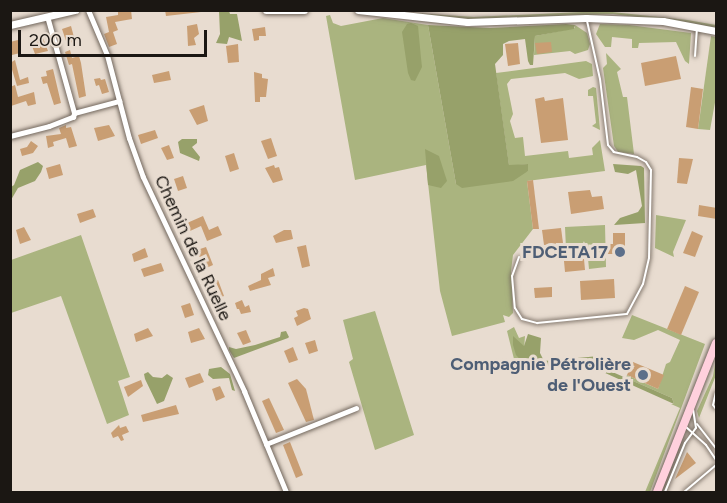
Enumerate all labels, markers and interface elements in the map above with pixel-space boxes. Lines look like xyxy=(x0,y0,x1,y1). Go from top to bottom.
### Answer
scale bar xyxy=(21,18,210,56)
text: 200 m xyxy=(29,29,82,51)
street label: Chemin de la Ruelle xyxy=(150,172,236,324)
place label: FDCETA17 xyxy=(522,241,608,263)
marker: FDCETA17 xyxy=(613,245,627,259)
place label: Compagnie Pétrolière de l'Ouest xyxy=(450,354,631,397)
marker: Compagnie Pétrolière de l'Ouest xyxy=(636,368,650,382)

